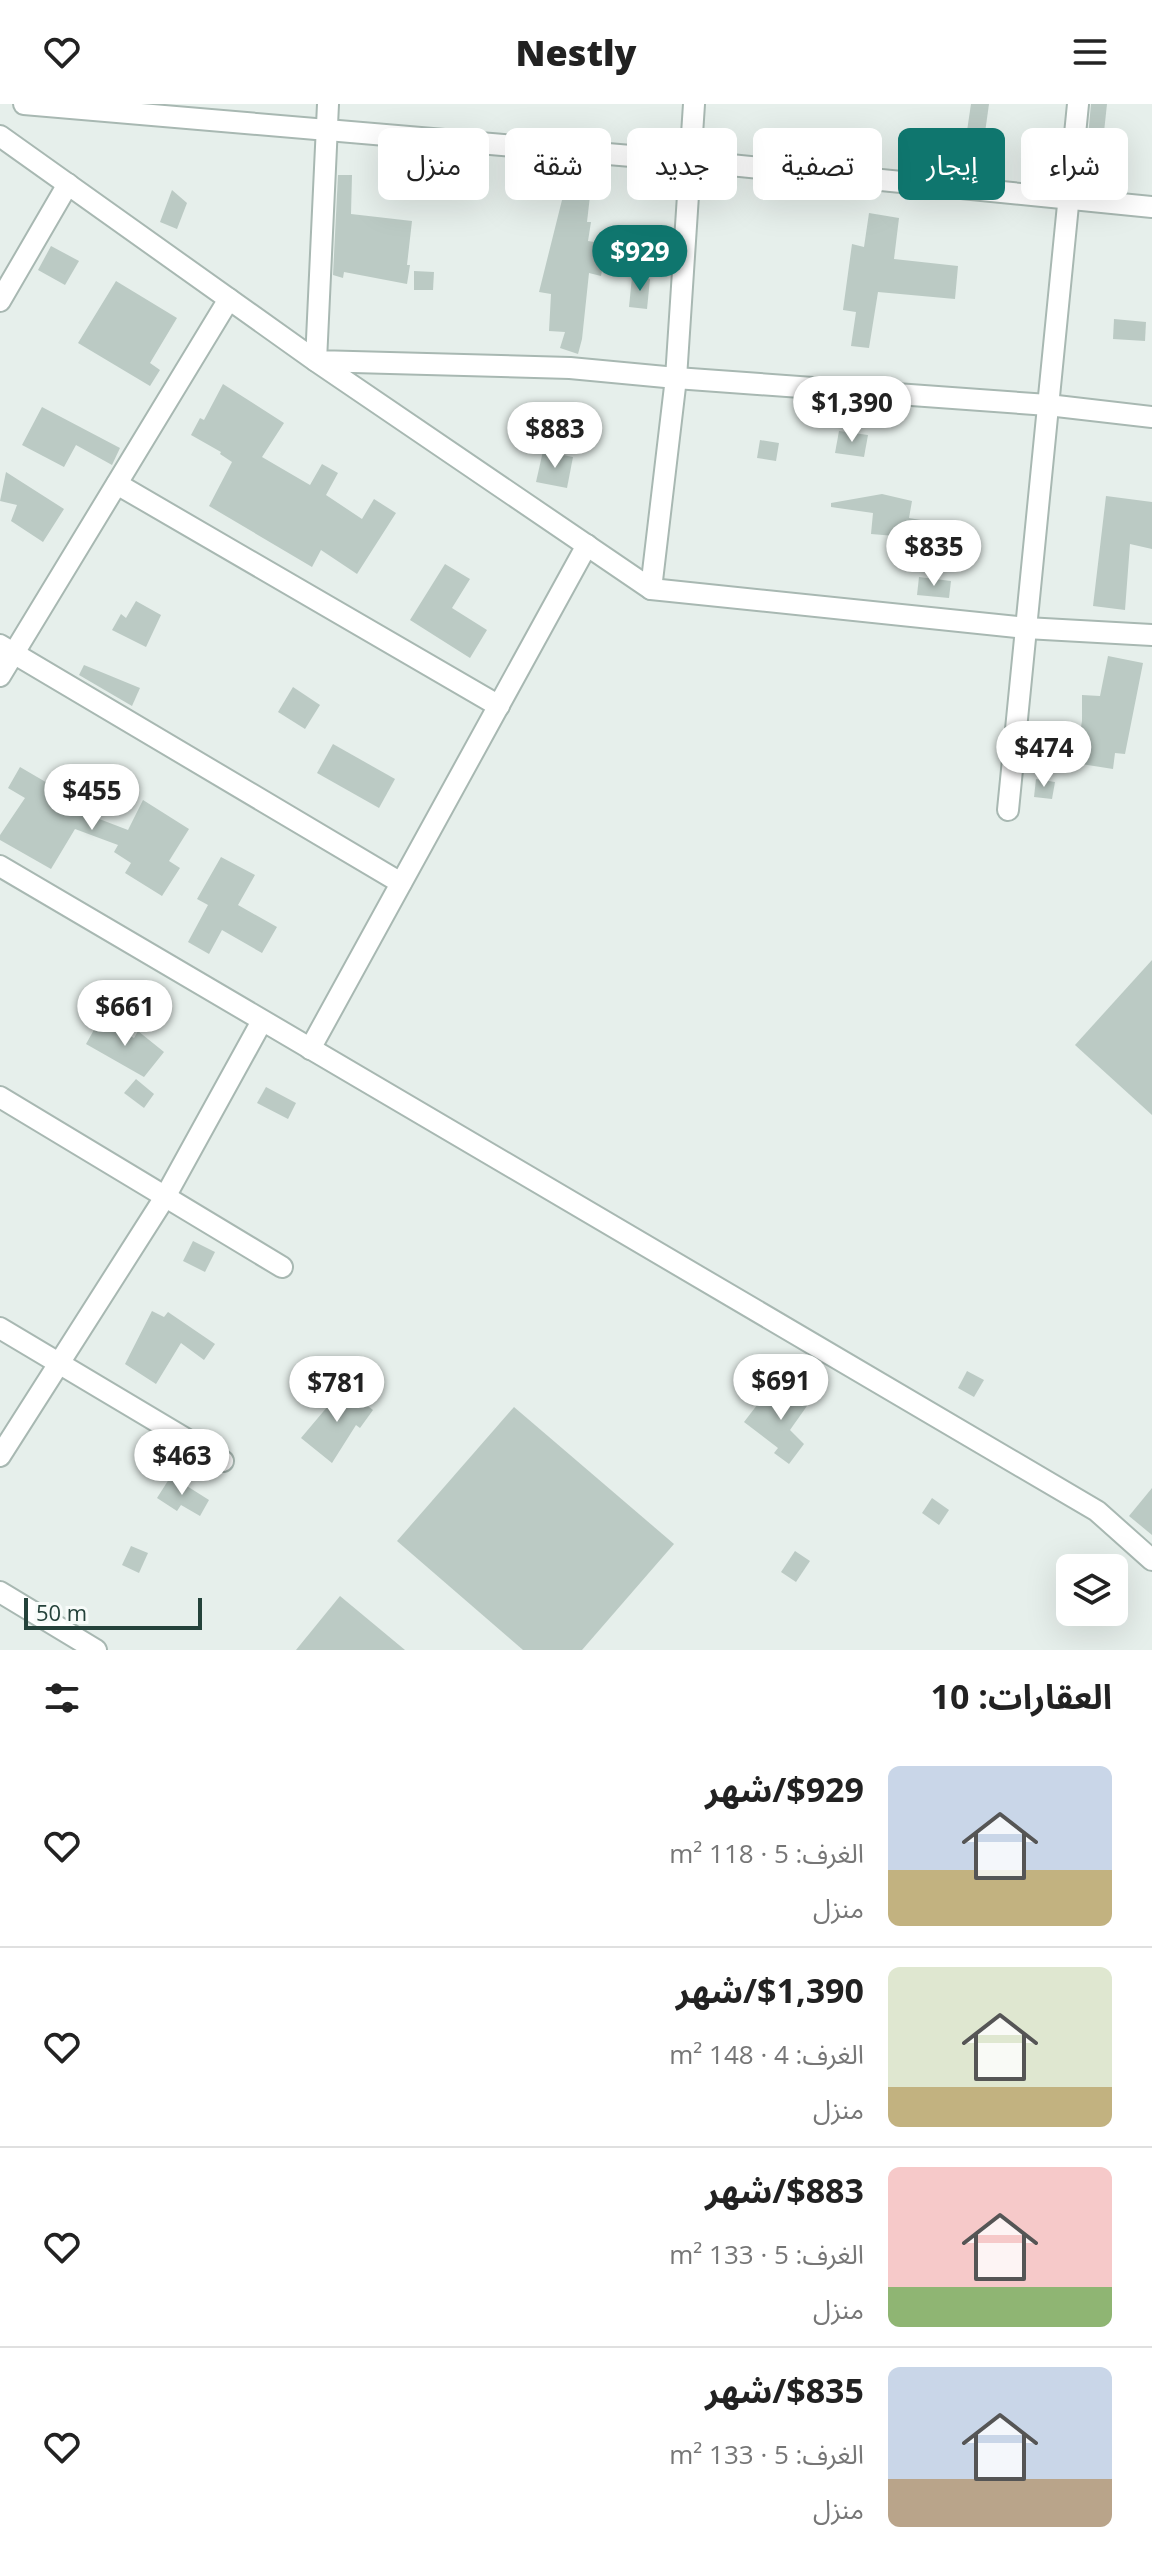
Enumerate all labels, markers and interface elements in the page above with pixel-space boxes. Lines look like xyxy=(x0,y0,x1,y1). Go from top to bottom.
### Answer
text: Nestly xyxy=(515,28,637,77)
icon: heart xyxy=(40,30,84,74)
icon: menu xyxy=(1068,30,1112,74)
chip: منزل xyxy=(378,128,489,200)
chip: شقة xyxy=(505,128,611,200)
chip: جديد xyxy=(627,128,737,200)
chip: تصفية xyxy=(753,128,882,200)
chip: إيجار xyxy=(898,128,1005,200)
chip: شراء xyxy=(1021,128,1128,200)
pin: $929 xyxy=(593,225,687,293)
text: $929 xyxy=(610,233,670,269)
pin: $1,390 xyxy=(787,376,917,444)
text: $1,390 xyxy=(811,384,893,420)
pin: $883 xyxy=(508,402,602,470)
text: $883 xyxy=(525,410,585,446)
pin: $835 xyxy=(887,520,981,588)
text: $835 xyxy=(904,528,964,564)
pin: $474 xyxy=(997,721,1091,789)
text: $474 xyxy=(1014,729,1074,765)
pin: $455 xyxy=(45,764,139,832)
text: $455 xyxy=(62,772,122,808)
pin: $661 xyxy=(78,980,172,1048)
text: $661 xyxy=(95,988,155,1024)
pin: $691 xyxy=(734,1354,828,1422)
pin: $781 xyxy=(290,1356,384,1424)
text: $691 xyxy=(751,1362,811,1398)
text: $781 xyxy=(307,1364,367,1400)
pin: $463 xyxy=(135,1429,229,1497)
text: $463 xyxy=(152,1437,212,1473)
map controls xyxy=(1056,1554,1128,1626)
button: layers xyxy=(1056,1554,1128,1626)
scale bar xyxy=(24,1594,202,1630)
text: 50 m xyxy=(36,1597,87,1627)
text: العقارات: 10 xyxy=(930,1673,1112,1719)
icon: filters xyxy=(40,1676,84,1720)
text: $929/شهر xyxy=(705,1766,864,1812)
icon: home xyxy=(952,1798,1048,1894)
icon: heart xyxy=(40,1824,84,1868)
text: الغرف: 5 · 118 m² xyxy=(669,1835,864,1871)
text: منزل xyxy=(813,1890,864,1926)
text: $1,390/شهر xyxy=(676,1967,864,2013)
icon: home xyxy=(952,1999,1048,2095)
icon: heart xyxy=(40,2025,84,2069)
text: الغرف: 4 · 148 m² xyxy=(669,2036,864,2072)
text: منزل xyxy=(813,2091,864,2127)
text: $883/شهر xyxy=(705,2167,864,2213)
icon: home xyxy=(952,2199,1048,2295)
icon: heart xyxy=(40,2225,84,2269)
text: الغرف: 5 · 133 m² xyxy=(669,2236,864,2272)
text: منزل xyxy=(813,2291,864,2327)
text: $835/شهر xyxy=(705,2367,864,2413)
icon: home xyxy=(952,2399,1048,2495)
icon: heart xyxy=(40,2425,84,2469)
text: الغرف: 5 · 133 m² xyxy=(669,2436,864,2472)
text: منزل xyxy=(813,2491,864,2527)

